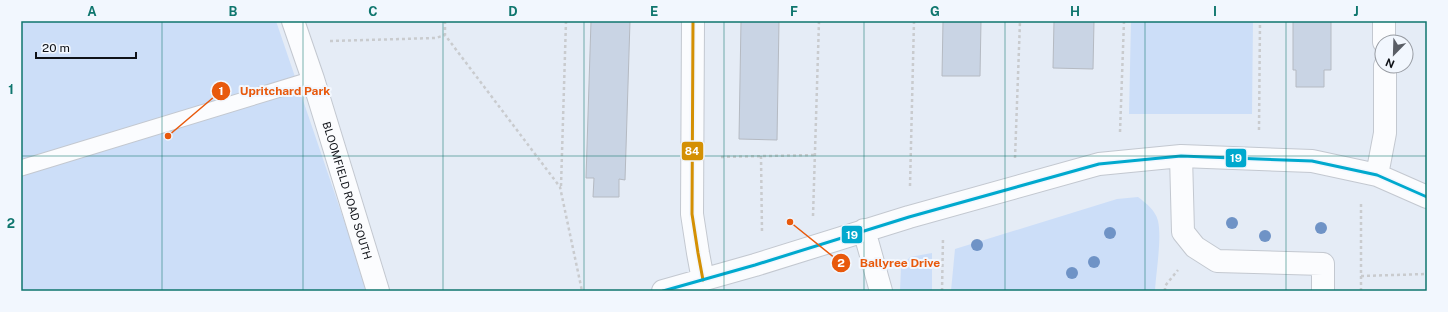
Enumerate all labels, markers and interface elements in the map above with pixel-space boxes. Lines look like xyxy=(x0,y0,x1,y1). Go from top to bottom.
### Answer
text: A xyxy=(87,4,97,19)
text: B xyxy=(229,4,238,19)
text: C xyxy=(368,4,378,19)
text: D xyxy=(508,4,518,19)
text: E xyxy=(650,4,658,19)
text: F xyxy=(790,4,798,19)
text: G xyxy=(930,4,940,19)
text: H xyxy=(1070,4,1080,19)
text: I xyxy=(1213,4,1217,19)
text: J xyxy=(1353,4,1359,19)
scale bar xyxy=(36,34,136,60)
north arrow xyxy=(1374,34,1414,74)
text: 20 m xyxy=(42,41,70,55)
text: N xyxy=(1384,56,1396,70)
callout: Upritchard Park xyxy=(211,79,338,103)
text: 1 xyxy=(8,82,14,97)
text: 1 xyxy=(218,84,224,98)
text: Upritchard Park xyxy=(240,84,330,98)
street label: BLOOMFIELD ROAD SOUTH xyxy=(320,120,374,261)
line badge: 84 xyxy=(681,141,704,161)
text: 84 xyxy=(685,145,699,157)
line badge: 19 xyxy=(1225,148,1247,168)
text: 19 xyxy=(1230,152,1242,164)
text: 2 xyxy=(7,216,15,231)
line badge: 19 xyxy=(841,225,863,244)
text: 19 xyxy=(846,229,858,241)
callout: Ballyree Drive xyxy=(831,251,948,275)
text: 2 xyxy=(837,256,845,270)
text: Ballyree Drive xyxy=(860,256,940,270)

